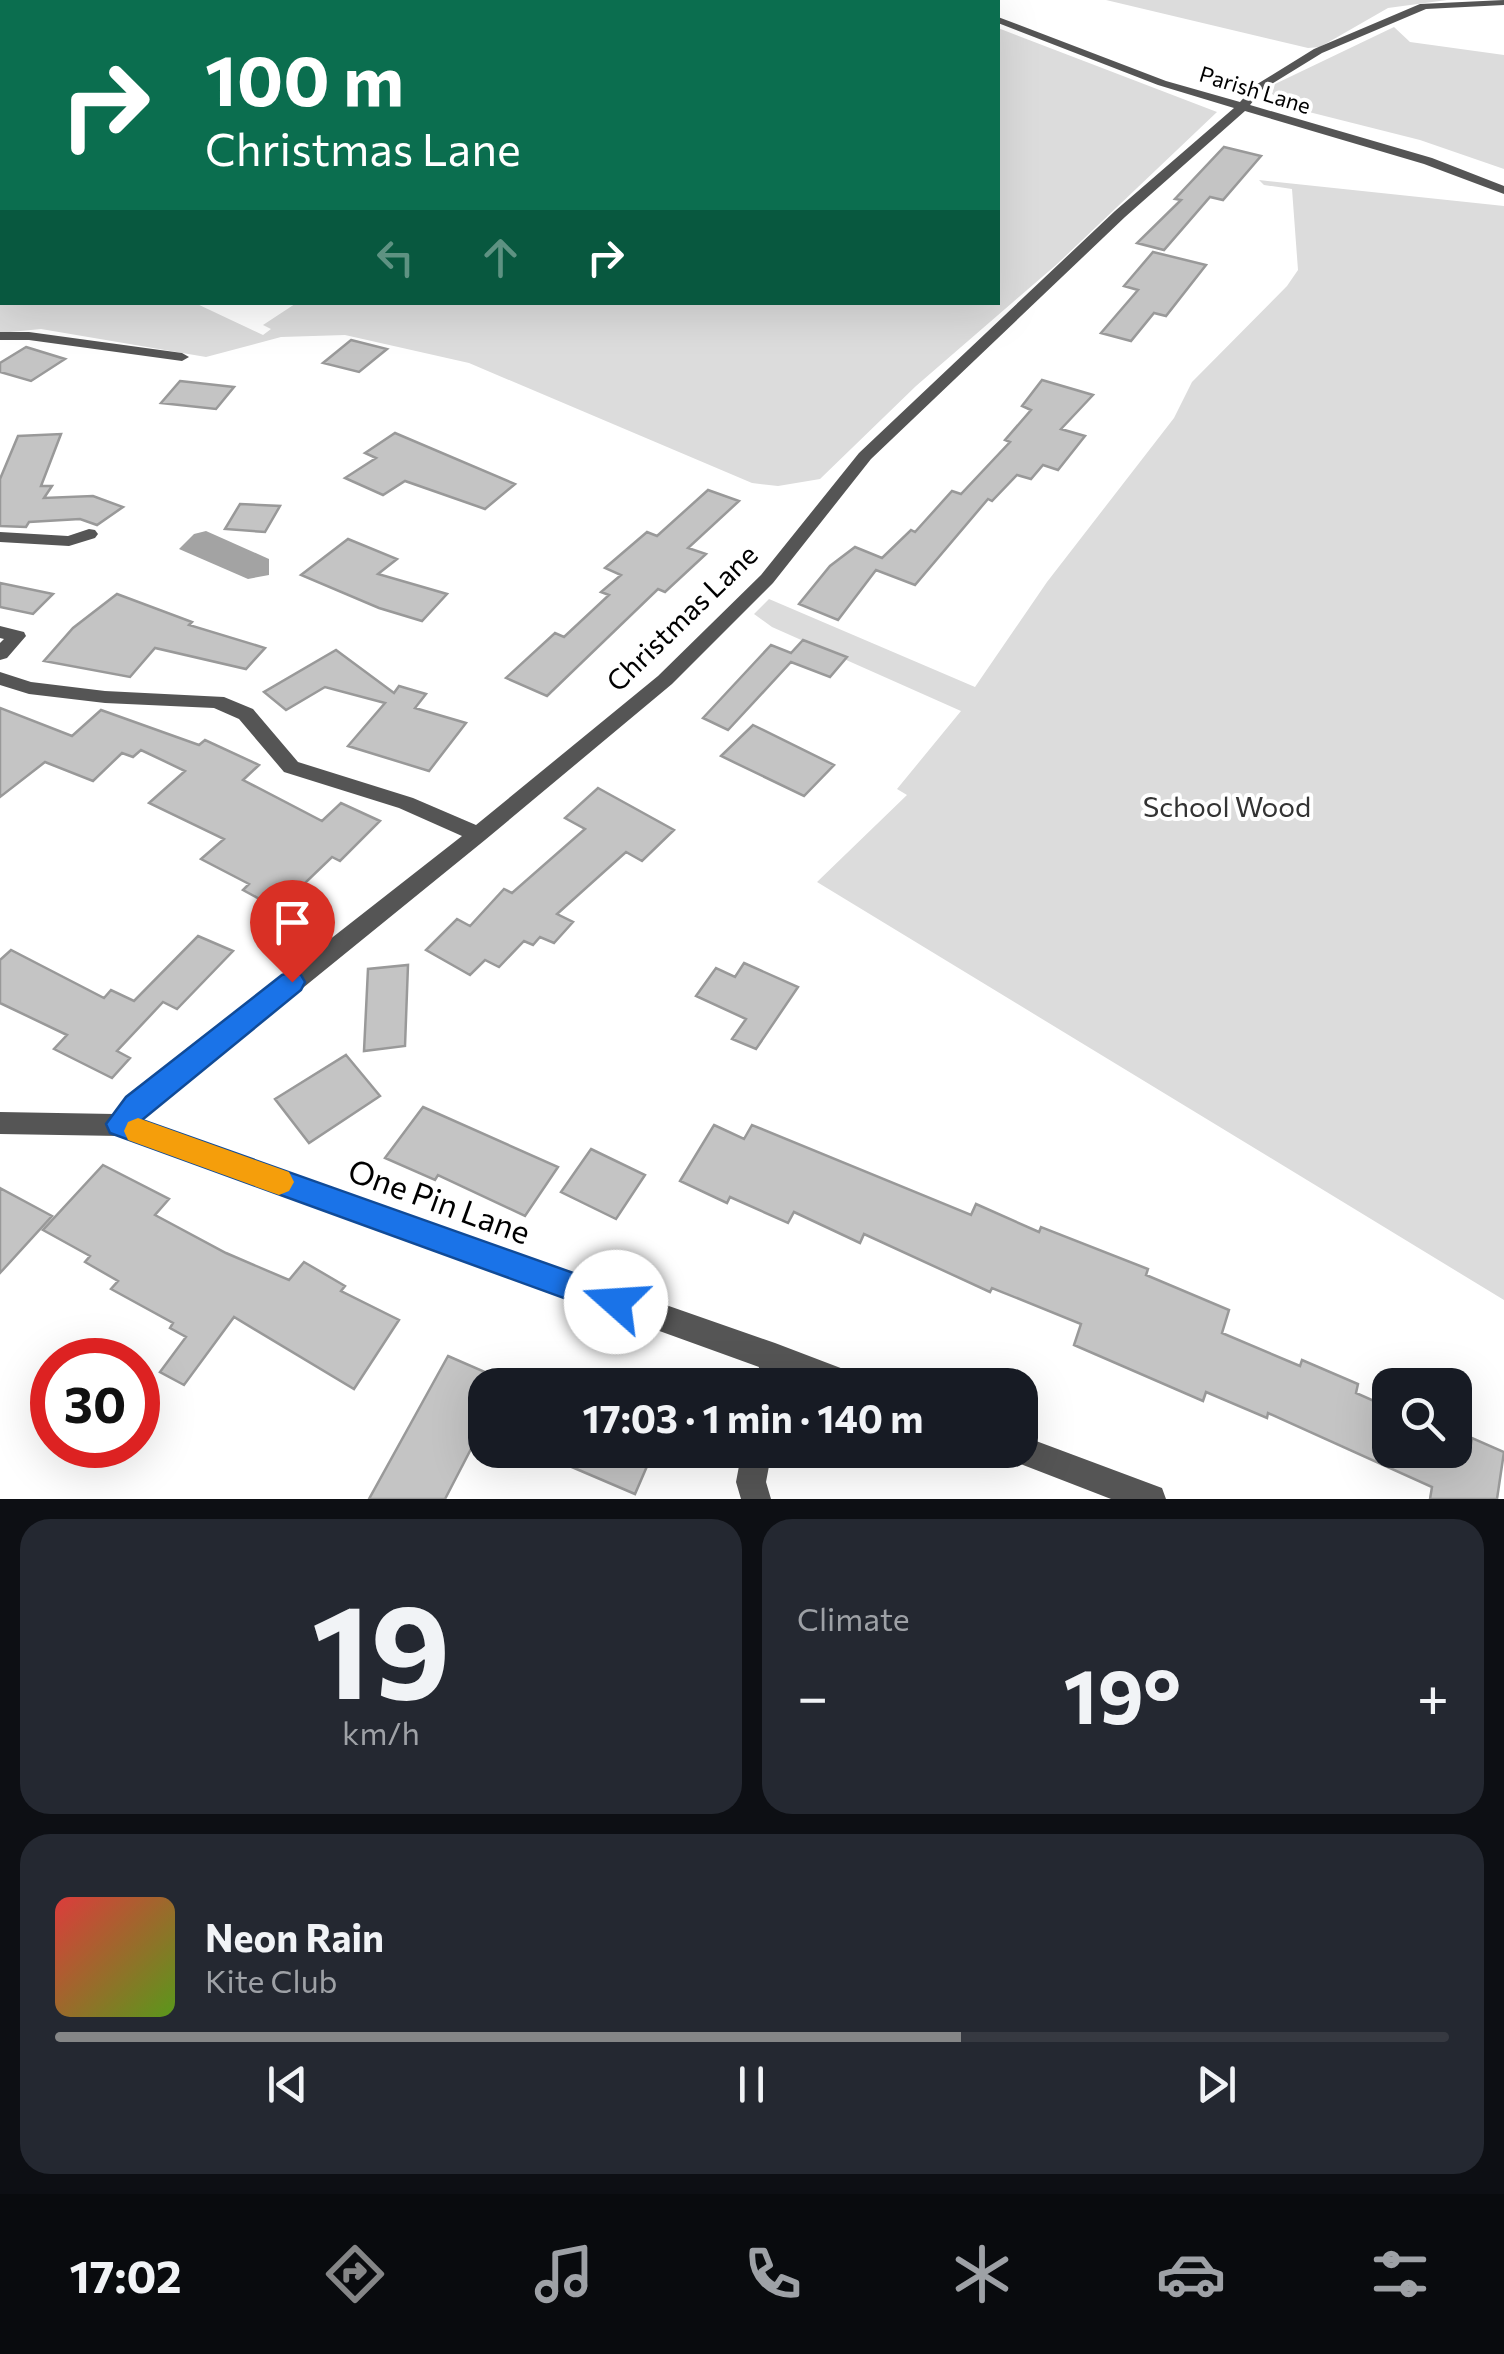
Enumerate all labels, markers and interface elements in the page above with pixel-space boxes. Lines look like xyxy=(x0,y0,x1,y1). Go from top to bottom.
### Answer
text: 100 m xyxy=(205,35,404,120)
icon: right xyxy=(40,40,170,170)
street label: Parish Lane xyxy=(1196,60,1314,119)
text: Christmas Lane xyxy=(205,120,521,175)
icon: left xyxy=(368,230,423,285)
icon: ahead xyxy=(473,230,528,285)
icon: right xyxy=(578,230,633,285)
street label: Christmas Lane xyxy=(599,537,764,698)
park label: School Wood xyxy=(1143,789,1311,823)
pin xyxy=(250,880,335,983)
icon: arrive xyxy=(265,895,320,950)
street label: One Pin Lane xyxy=(343,1149,536,1251)
position arrow xyxy=(564,1250,668,1354)
speed limit sign: 30 xyxy=(30,1338,160,1468)
map controls xyxy=(1372,1368,1472,1468)
button: search xyxy=(1372,1368,1472,1468)
text: 17:03 · 1 min · 140 m xyxy=(583,1394,923,1441)
text: 19 xyxy=(311,1567,451,1726)
text: Climate xyxy=(797,1598,910,1638)
text: 19° xyxy=(1064,1648,1181,1739)
text: − xyxy=(797,1661,828,1728)
text: + xyxy=(1417,1661,1449,1728)
text: km/h xyxy=(342,1712,420,1752)
text: Neon Rain xyxy=(205,1913,384,1960)
text: Kite Club xyxy=(205,1960,337,2000)
icon: previous xyxy=(260,2057,315,2112)
icon: pause xyxy=(724,2057,779,2112)
icon: next xyxy=(1189,2057,1244,2112)
icon: directions xyxy=(320,2239,390,2309)
icon: music xyxy=(529,2239,599,2309)
icon: phone xyxy=(738,2239,808,2309)
icon: climate xyxy=(947,2239,1017,2309)
icon: car xyxy=(1156,2239,1226,2309)
icon: filters xyxy=(1365,2239,1435,2309)
text: 17:02 xyxy=(69,2247,182,2302)

